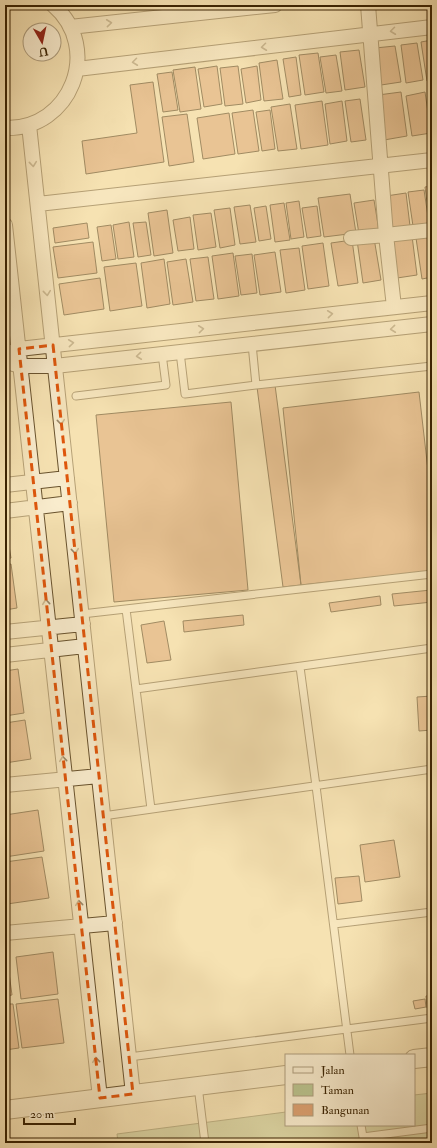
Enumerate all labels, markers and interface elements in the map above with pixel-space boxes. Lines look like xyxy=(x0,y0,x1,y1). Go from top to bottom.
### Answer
one-way arrow xyxy=(106,18,112,27)
north arrow xyxy=(22,22,62,62)
one-way arrow xyxy=(390,26,396,35)
one-way arrow xyxy=(261,42,267,51)
text: U xyxy=(37,44,49,59)
one-way arrow xyxy=(132,57,138,66)
one-way arrow xyxy=(29,161,38,167)
one-way arrow xyxy=(42,290,51,296)
one-way arrow xyxy=(327,310,333,319)
one-way arrow xyxy=(390,324,396,333)
one-way arrow xyxy=(198,325,204,334)
one-way arrow xyxy=(68,339,74,348)
one-way arrow xyxy=(136,352,142,361)
one-way arrow xyxy=(56,419,65,425)
one-way arrow xyxy=(70,548,79,554)
one-way arrow xyxy=(42,599,51,605)
one-way arrow xyxy=(59,756,68,762)
one-way arrow xyxy=(75,899,84,906)
legend xyxy=(285,1054,415,1126)
one-way arrow xyxy=(92,1057,101,1063)
text: Jalan xyxy=(320,1063,345,1078)
text: Taman xyxy=(321,1083,354,1098)
scale bar xyxy=(24,1100,75,1126)
text: Bangunan xyxy=(321,1103,370,1118)
text: 20 m xyxy=(30,1107,55,1122)

